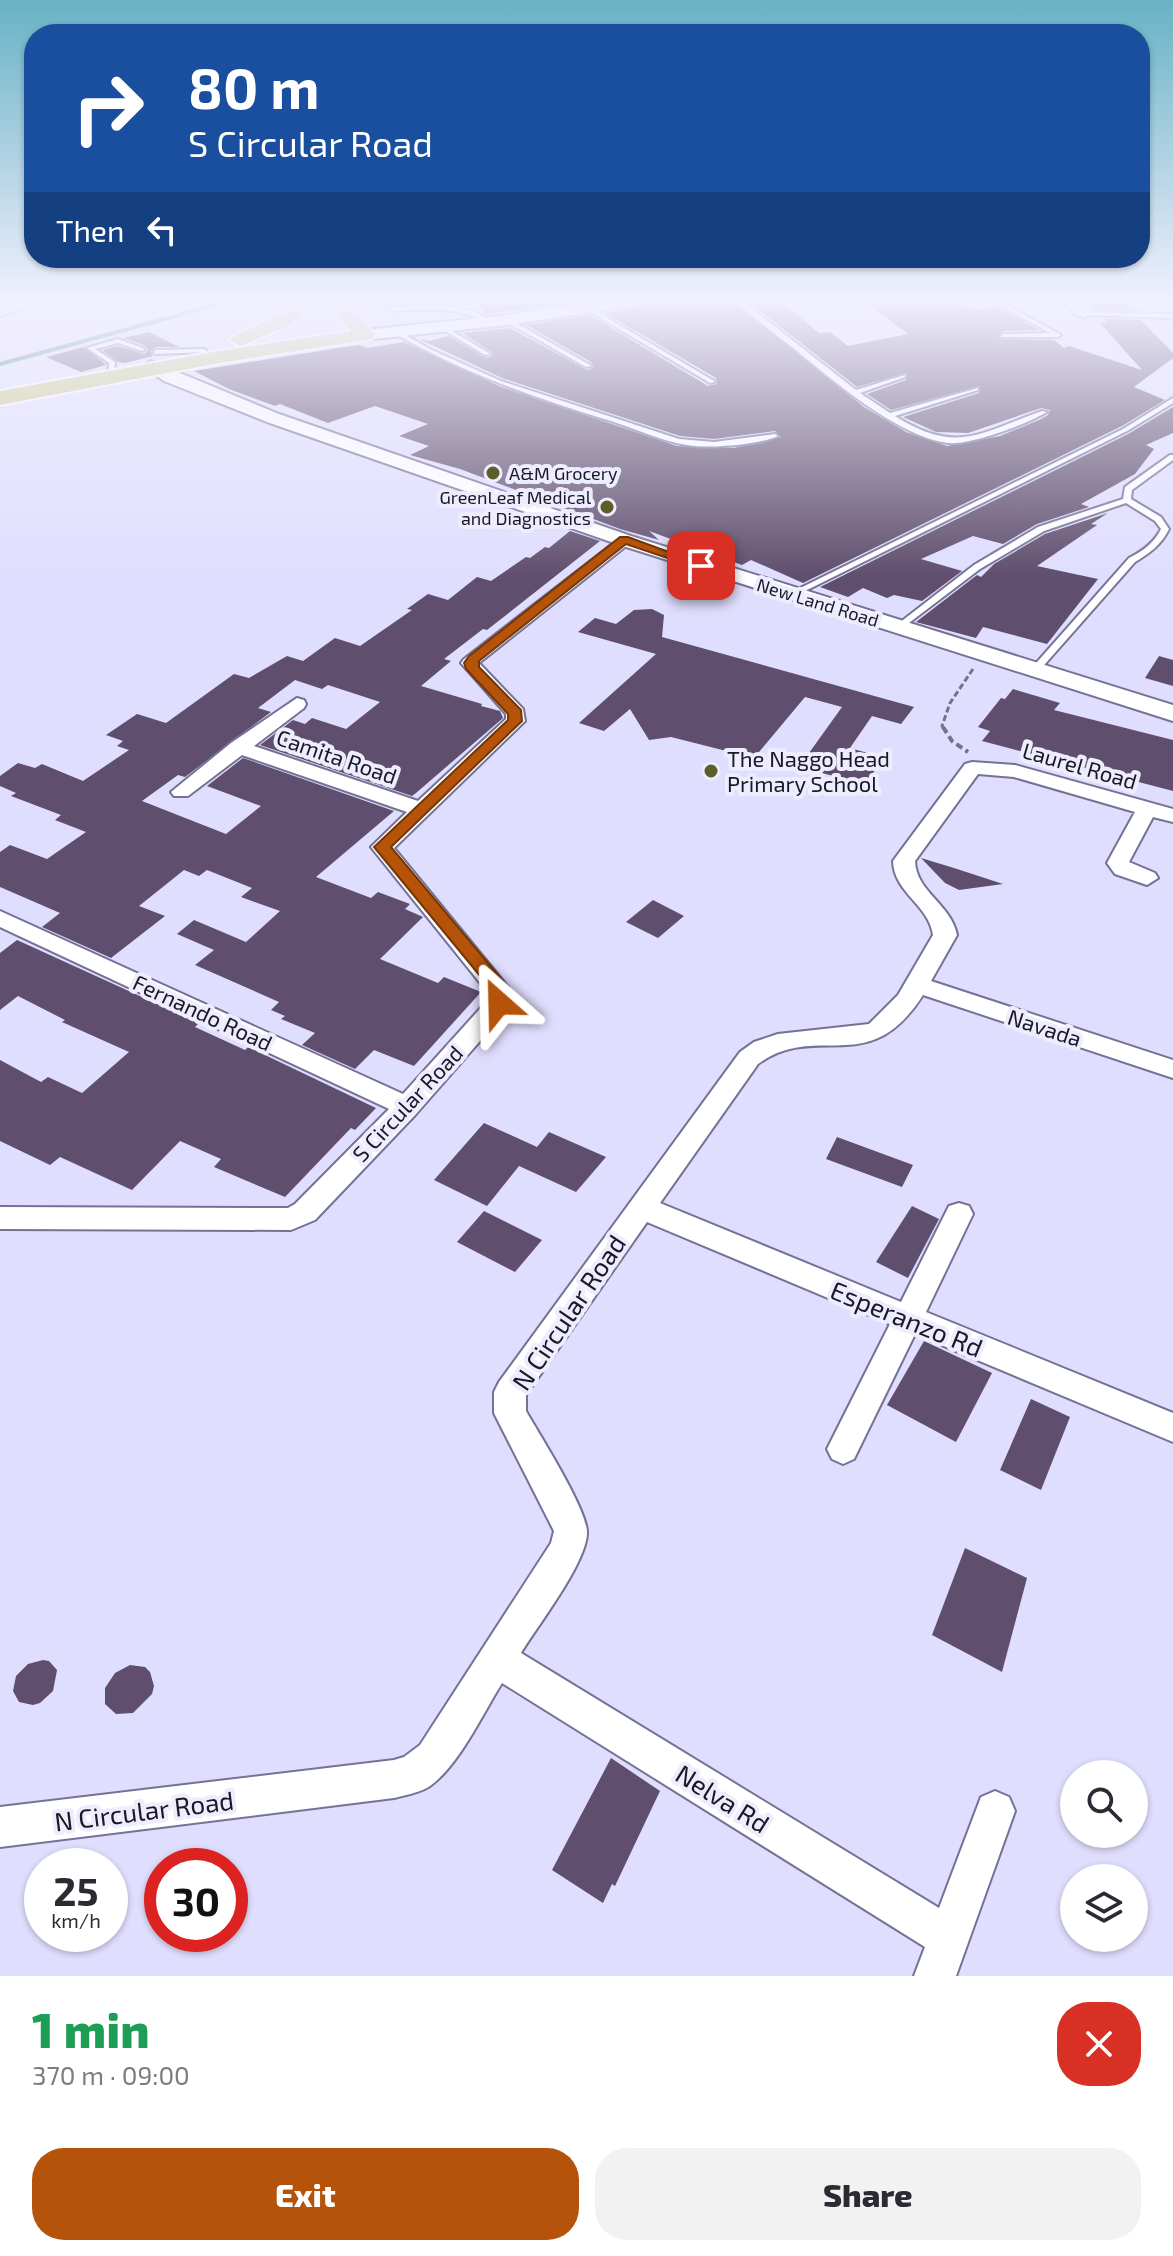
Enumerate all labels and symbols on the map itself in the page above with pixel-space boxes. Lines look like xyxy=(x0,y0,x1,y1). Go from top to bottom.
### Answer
place label: A&M Grocery xyxy=(509,462,618,484)
marker: A&M Grocery xyxy=(484,464,502,482)
place label: GreenLeaf Medical and Diagnostics xyxy=(439,486,592,529)
marker: GreenLeaf Medical and Diagnostics xyxy=(598,498,616,516)
pin xyxy=(667,532,735,600)
street label: New Land Road xyxy=(754,573,882,631)
street label: Camita Road xyxy=(273,723,401,789)
street label: Laurel Road xyxy=(1020,736,1140,794)
place label: The Naggo Head Primary School xyxy=(727,745,890,796)
marker: The Naggo Head Primary School xyxy=(702,762,720,780)
position arrow xyxy=(457,961,541,1045)
street label: Fernando Road xyxy=(129,968,277,1056)
street label: Navada xyxy=(1005,1003,1085,1051)
street label: S Circular Road xyxy=(346,1039,468,1167)
street label: N Circular Road xyxy=(505,1228,631,1396)
street label: Esperanzo Rd xyxy=(826,1273,988,1363)
street label: Nelva Rd xyxy=(671,1757,775,1839)
street label: N Circular Road xyxy=(52,1784,236,1836)
speed limit sign: 30 xyxy=(144,1848,248,1952)

